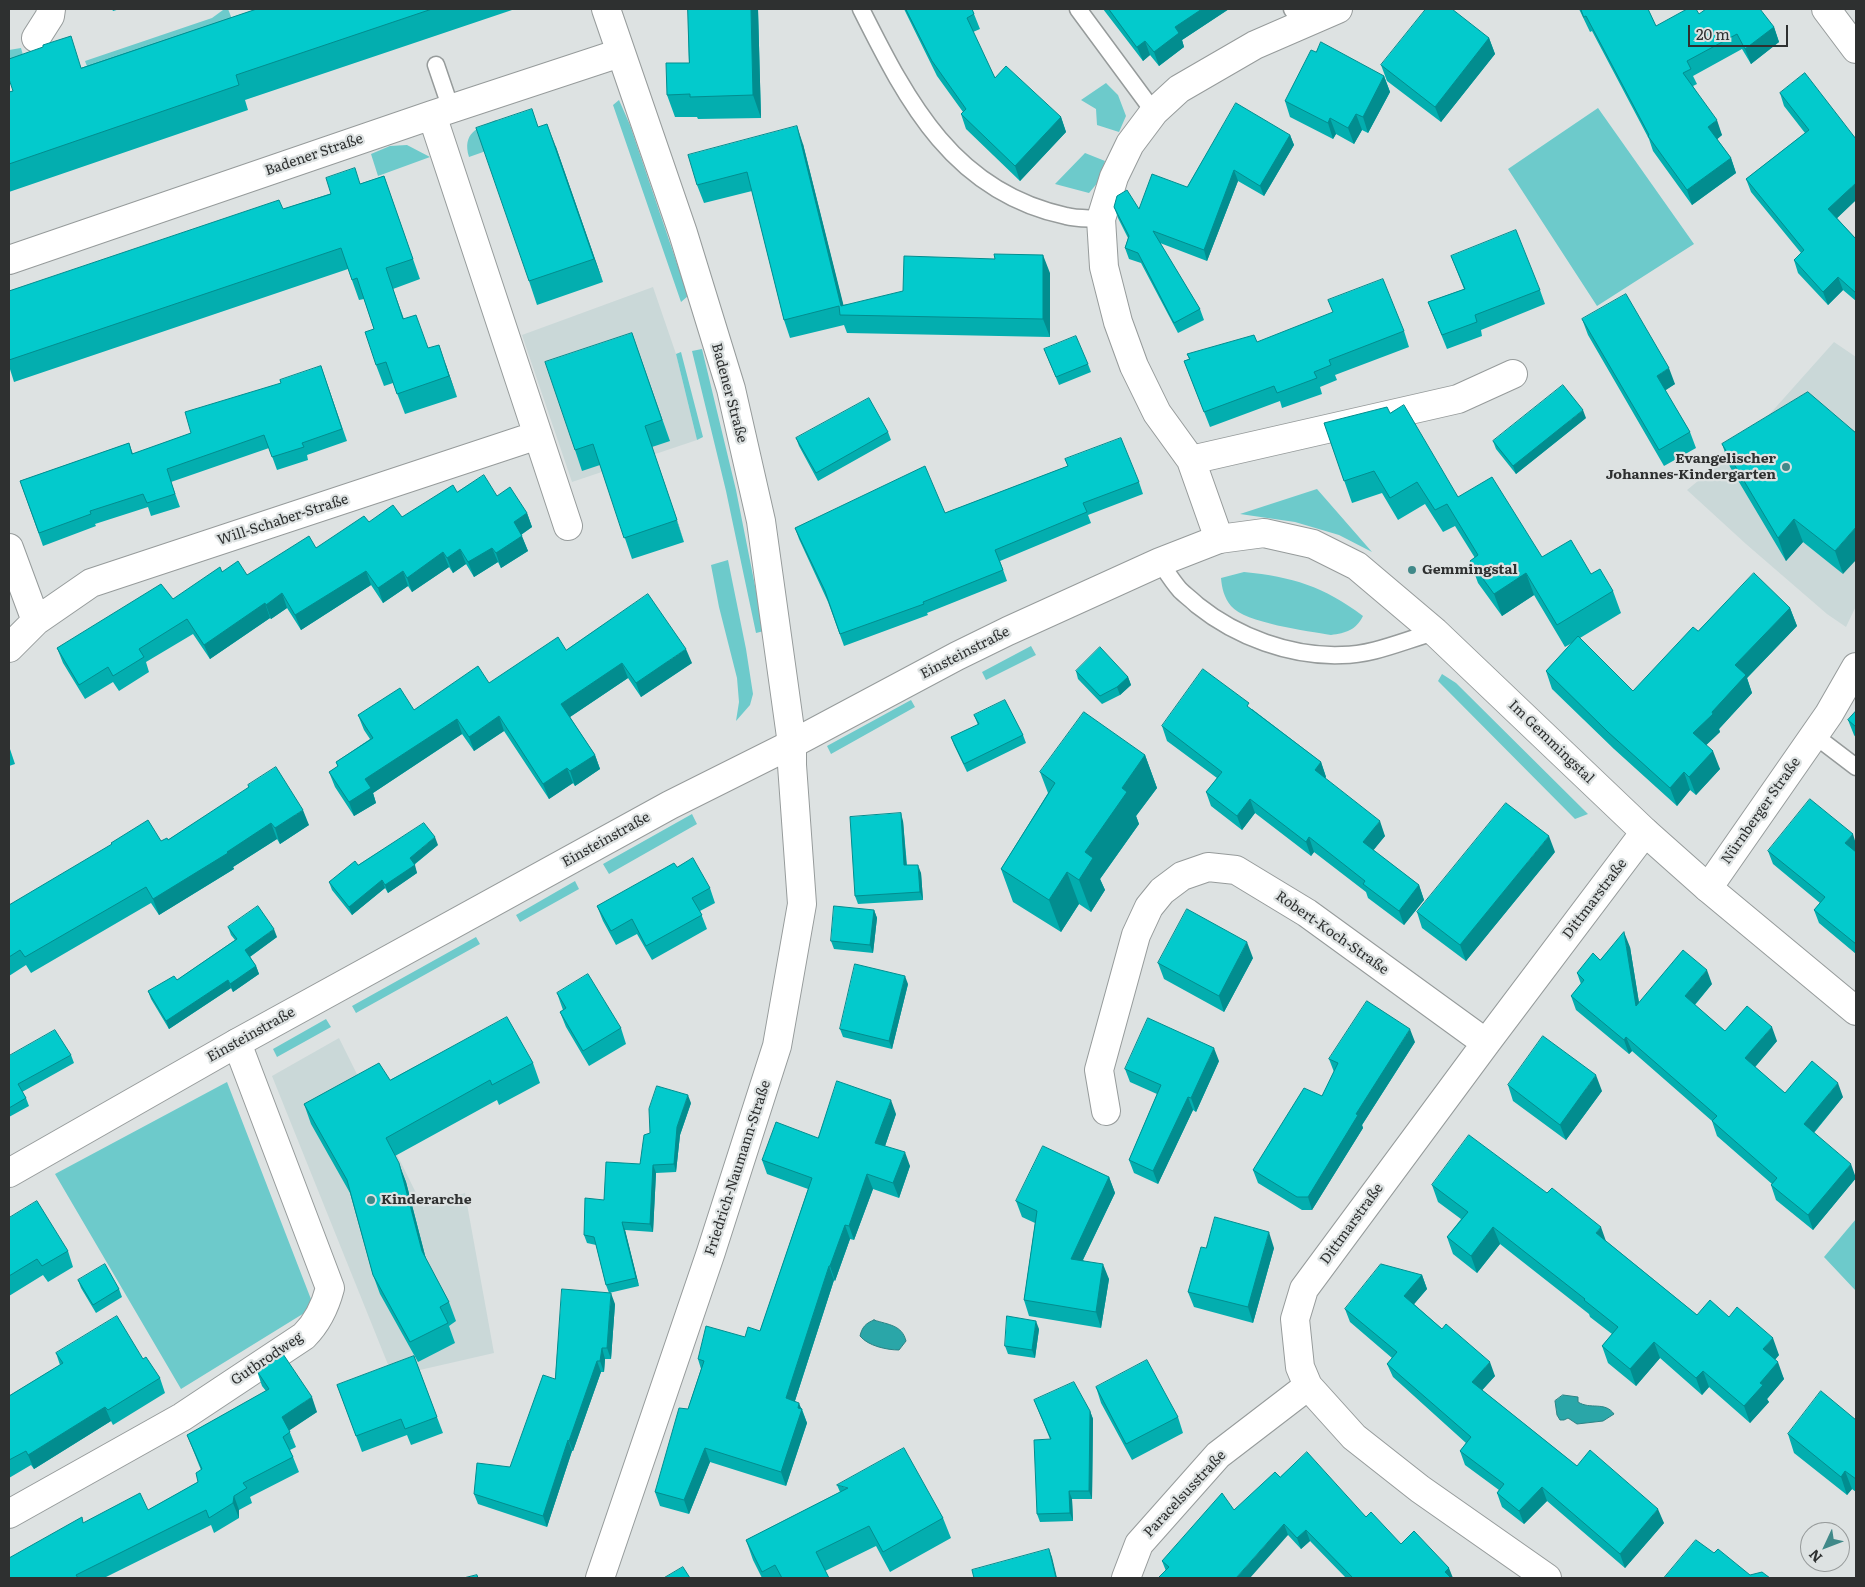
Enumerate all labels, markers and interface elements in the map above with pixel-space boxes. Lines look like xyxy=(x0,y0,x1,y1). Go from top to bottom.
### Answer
scale bar xyxy=(1690,15,1790,47)
text: 20 m xyxy=(1696,22,1730,45)
street label: Badener Straße xyxy=(263,130,365,180)
street label: Badener Straße xyxy=(708,341,750,445)
place label: Evangelischer Johannes-Kindergarten xyxy=(1606,451,1776,484)
marker: Evangelischer Johannes-Kindergarten xyxy=(1780,461,1792,473)
street label: Will-Schaber-Straße xyxy=(215,491,351,549)
place label: Gemmingstal xyxy=(1422,562,1518,578)
marker: Gemmingstal xyxy=(1406,564,1418,576)
street label: Einsteinstraße xyxy=(918,623,1012,683)
street label: Im Gemmingstal xyxy=(1505,697,1597,787)
street label: Nürnberger Straße xyxy=(1718,754,1804,868)
street label: Einsteinstraße xyxy=(559,809,653,871)
street label: Dittmarstraße xyxy=(1559,856,1631,942)
street label: Robert-Koch-Straße xyxy=(1272,888,1392,978)
street label: Einsteinstraße xyxy=(204,1004,298,1066)
street label: Friedrich-Naumann-Straße xyxy=(702,1078,774,1258)
street label: Dittmarstraße xyxy=(1317,1180,1387,1268)
place label: Kinderarche xyxy=(381,1192,472,1208)
marker: Kinderarche xyxy=(365,1194,377,1206)
street label: Gutbrodweg xyxy=(228,1329,306,1389)
street label: Paracelsusstraße xyxy=(1140,1447,1230,1541)
north arrow xyxy=(1800,1522,1850,1572)
text: N xyxy=(1803,1545,1826,1568)

